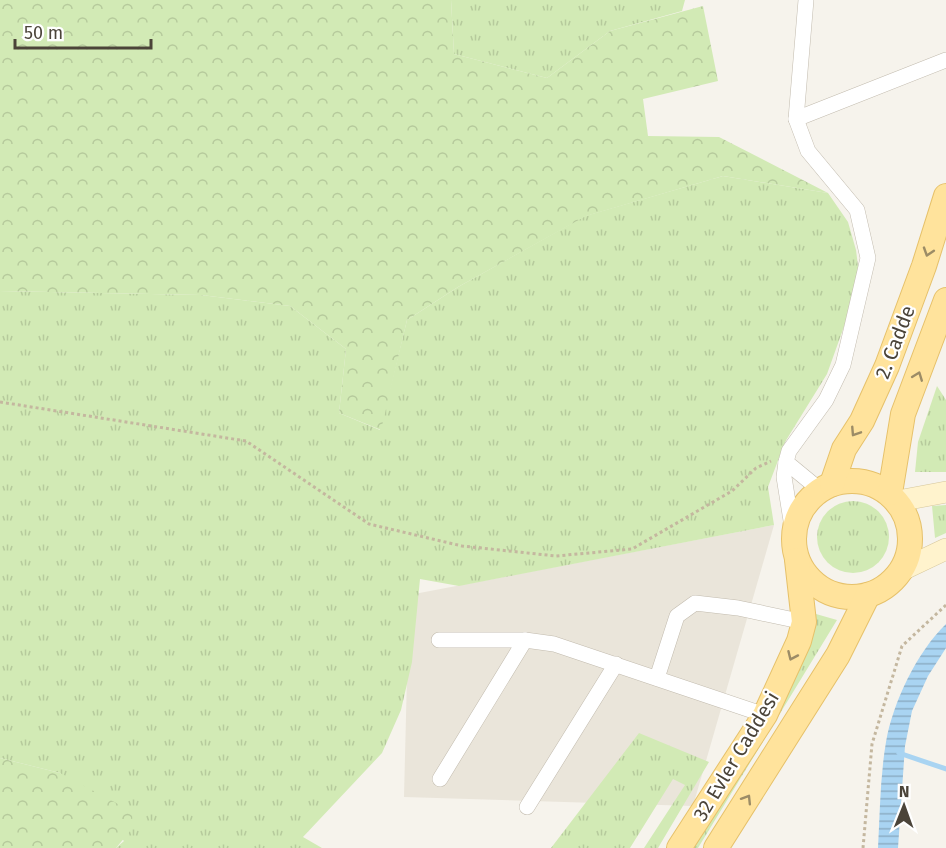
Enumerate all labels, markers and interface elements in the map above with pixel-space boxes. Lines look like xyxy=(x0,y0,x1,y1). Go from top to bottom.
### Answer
scale bar xyxy=(15,12,152,50)
text: 50 m xyxy=(24,22,63,44)
one-way arrow xyxy=(923,246,936,257)
street label: 2. Cadde xyxy=(870,302,920,382)
one-way arrow xyxy=(910,371,923,381)
one-way arrow xyxy=(851,425,862,436)
one-way arrow xyxy=(788,649,800,660)
street label: 32 Evler Caddesi xyxy=(688,687,784,825)
north arrow xyxy=(874,776,934,836)
text: N xyxy=(899,782,910,801)
one-way arrow xyxy=(740,794,751,805)

